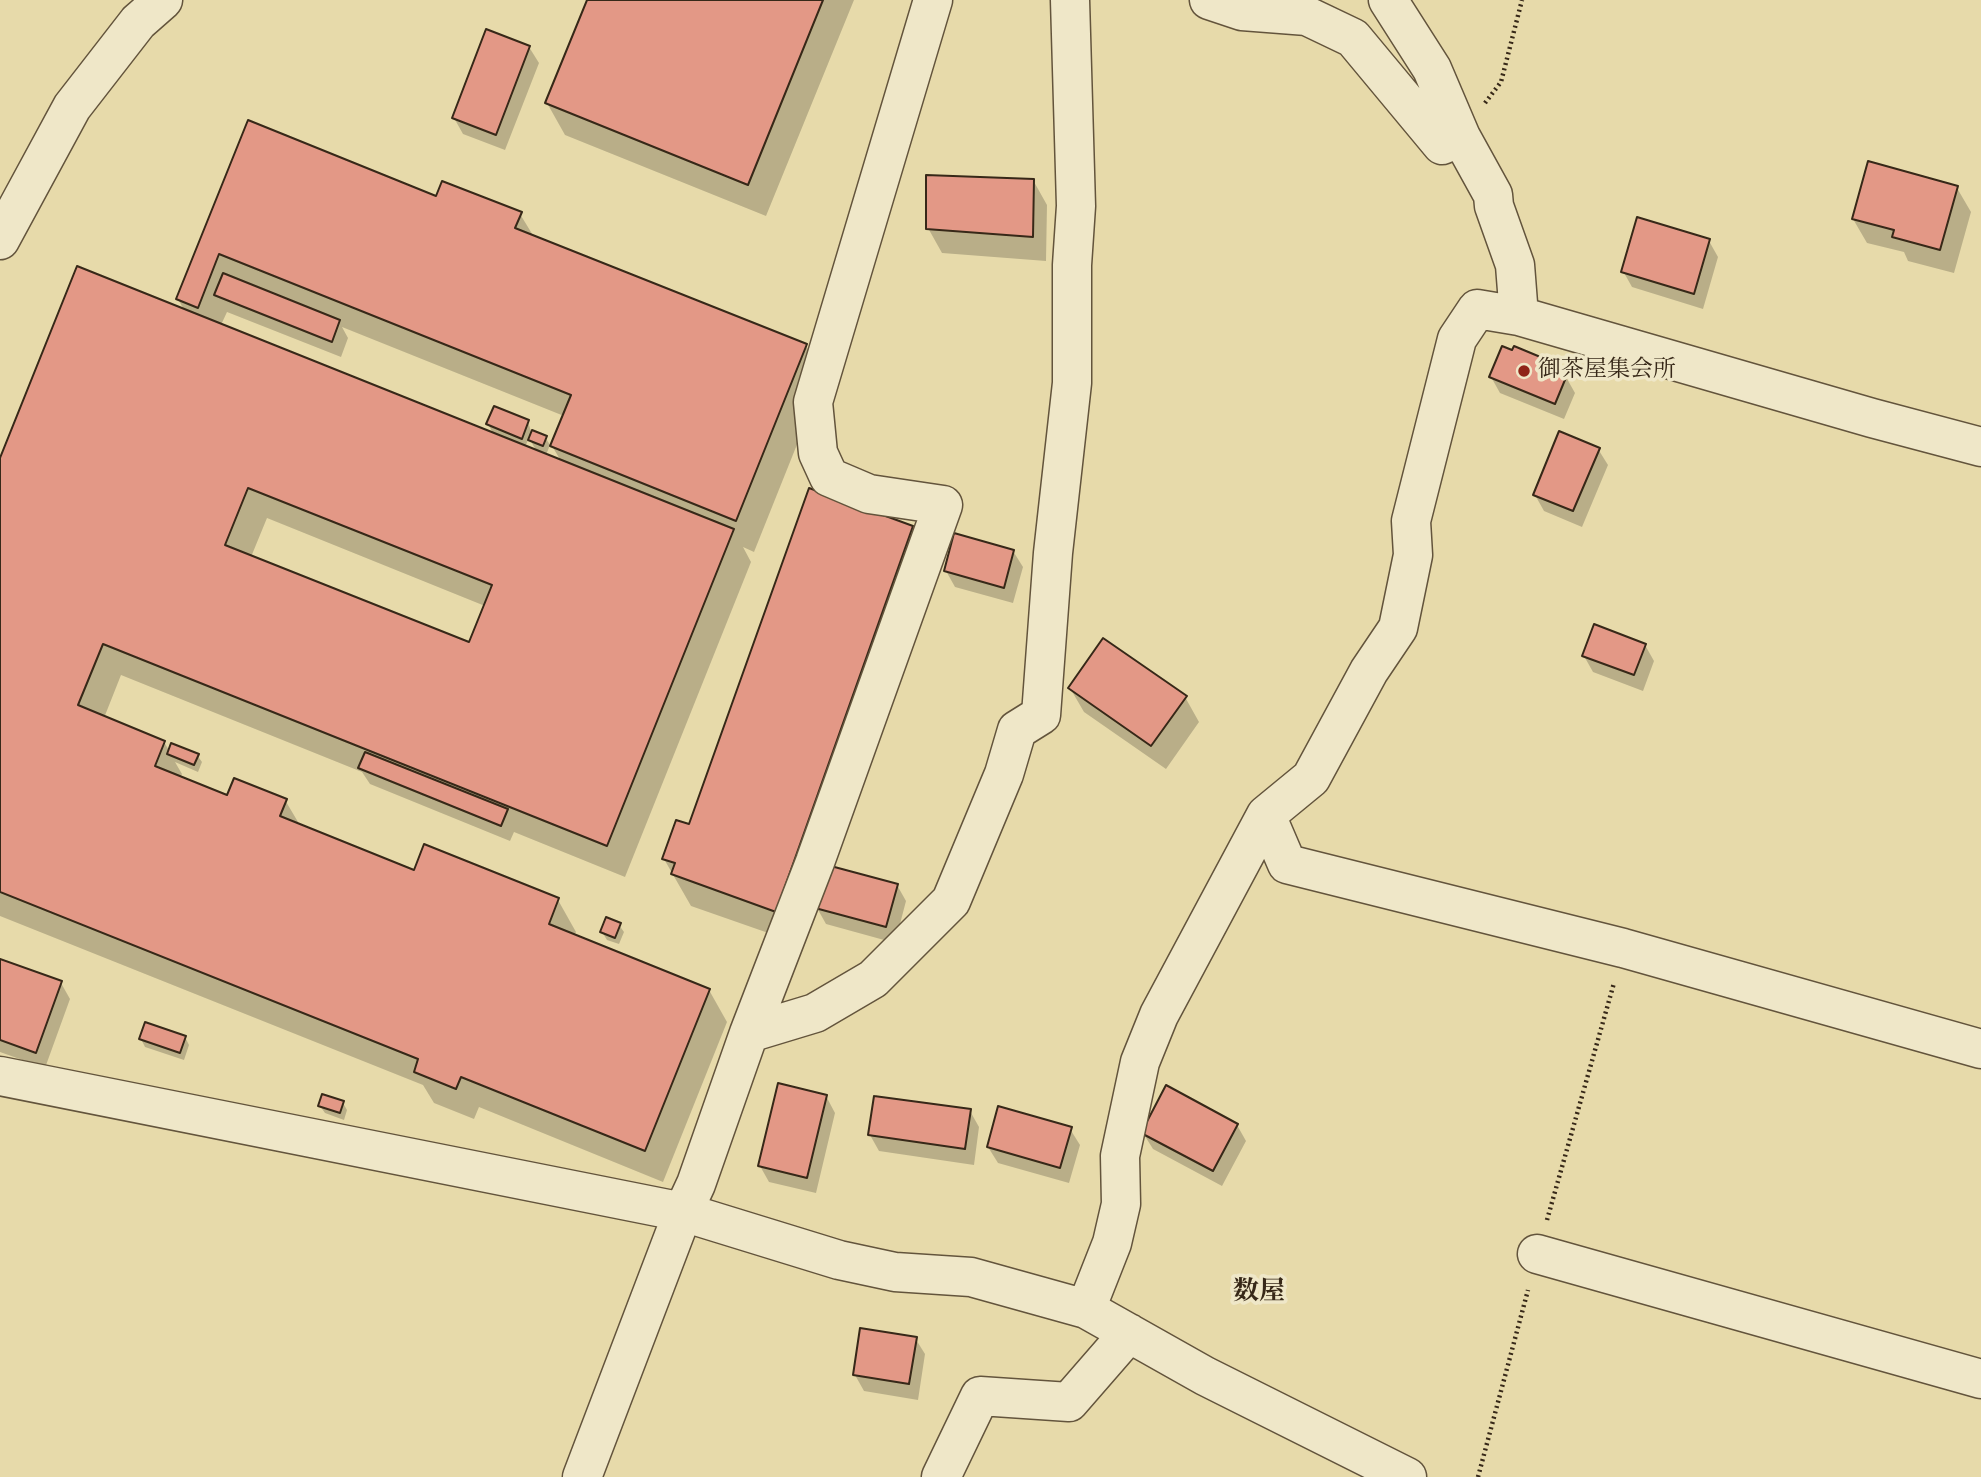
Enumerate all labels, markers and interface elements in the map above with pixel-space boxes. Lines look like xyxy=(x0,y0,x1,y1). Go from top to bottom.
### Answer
place label: 御茶屋集会所 xyxy=(1538,357,1676,385)
marker: 御茶屋集会所 xyxy=(1516,363,1532,379)
district label: 数屋 xyxy=(1233,1277,1285,1309)

